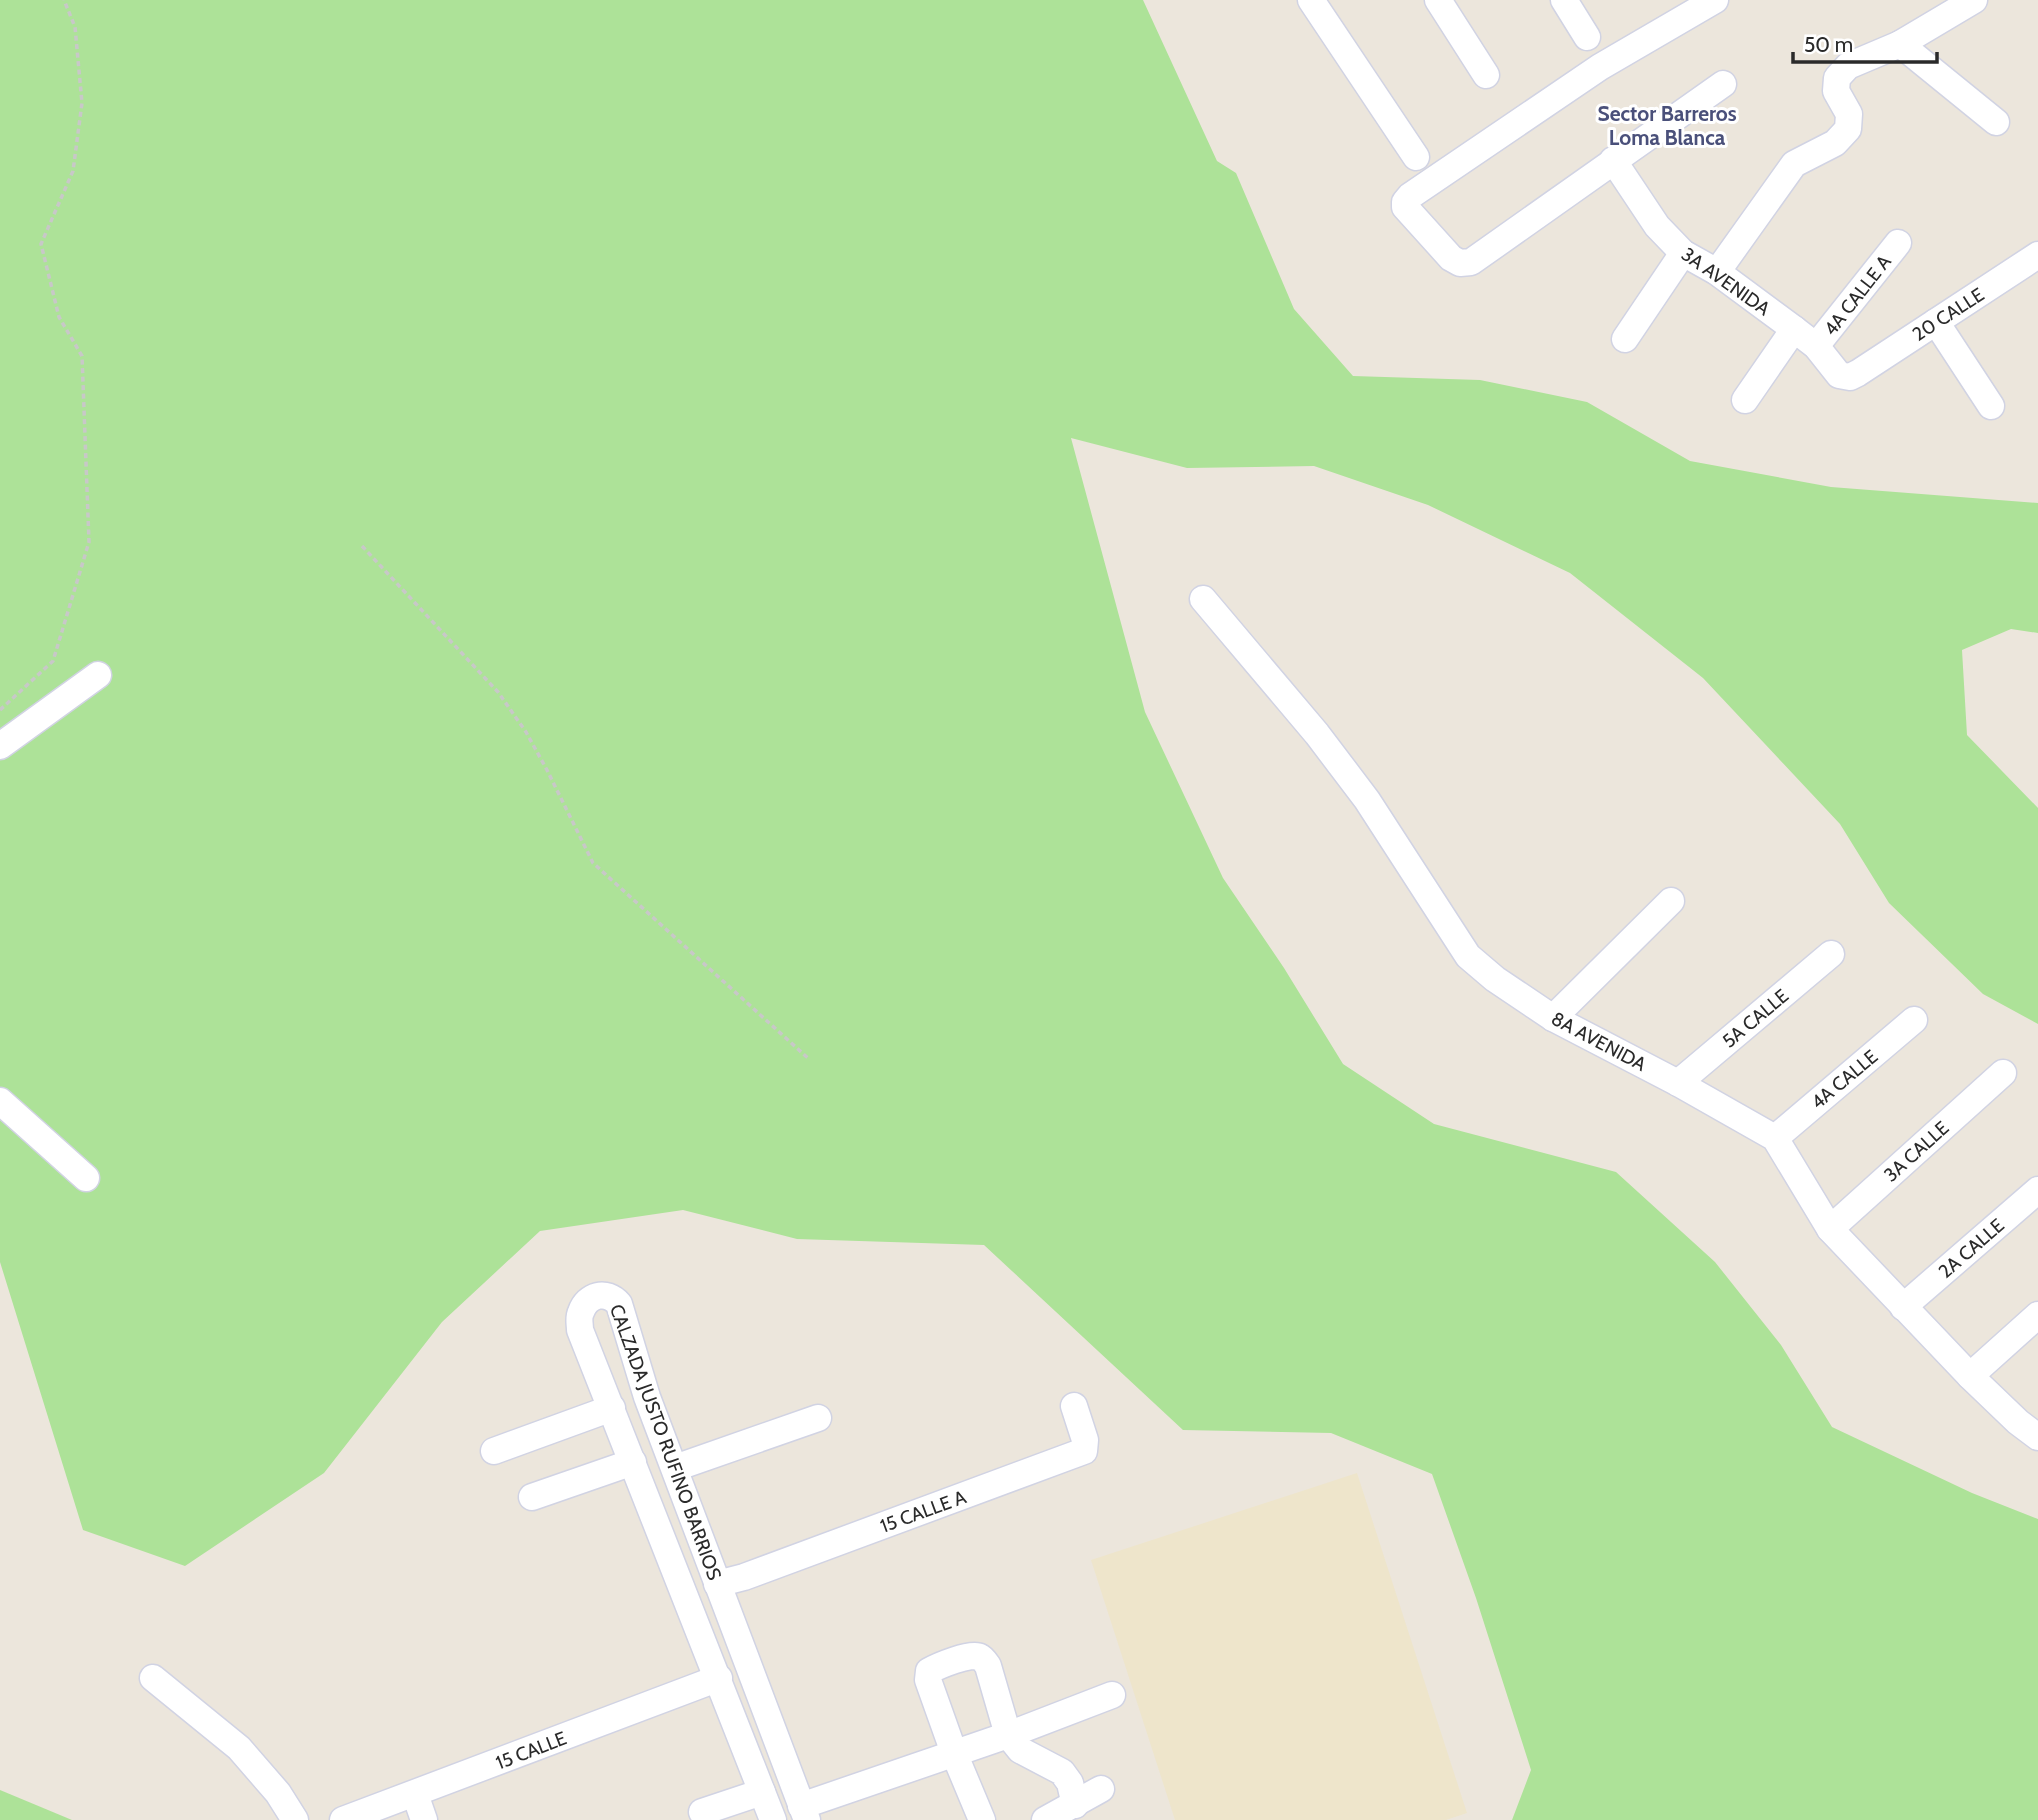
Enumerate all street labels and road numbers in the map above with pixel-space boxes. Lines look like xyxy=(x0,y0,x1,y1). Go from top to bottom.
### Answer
street label: 3A AVENIDA xyxy=(1677,243,1775,320)
street label: 4A CALLE A xyxy=(1819,250,1896,340)
street label: 20 CALLE xyxy=(1908,283,1988,346)
street label: 5A CALLE xyxy=(1718,984,1793,1053)
street label: 8A AVENIDA xyxy=(1547,1007,1650,1076)
street label: 4A CALLE xyxy=(1806,1045,1882,1114)
street label: 3A CALLE xyxy=(1879,1116,1953,1186)
street label: 2A CALLE xyxy=(1934,1214,2009,1283)
street label: CALZADA JUSTO RUFINO BARRIOS xyxy=(605,1301,726,1583)
street label: 15 CALLE A xyxy=(877,1485,970,1538)
street label: 15 CALLE xyxy=(493,1727,570,1774)

